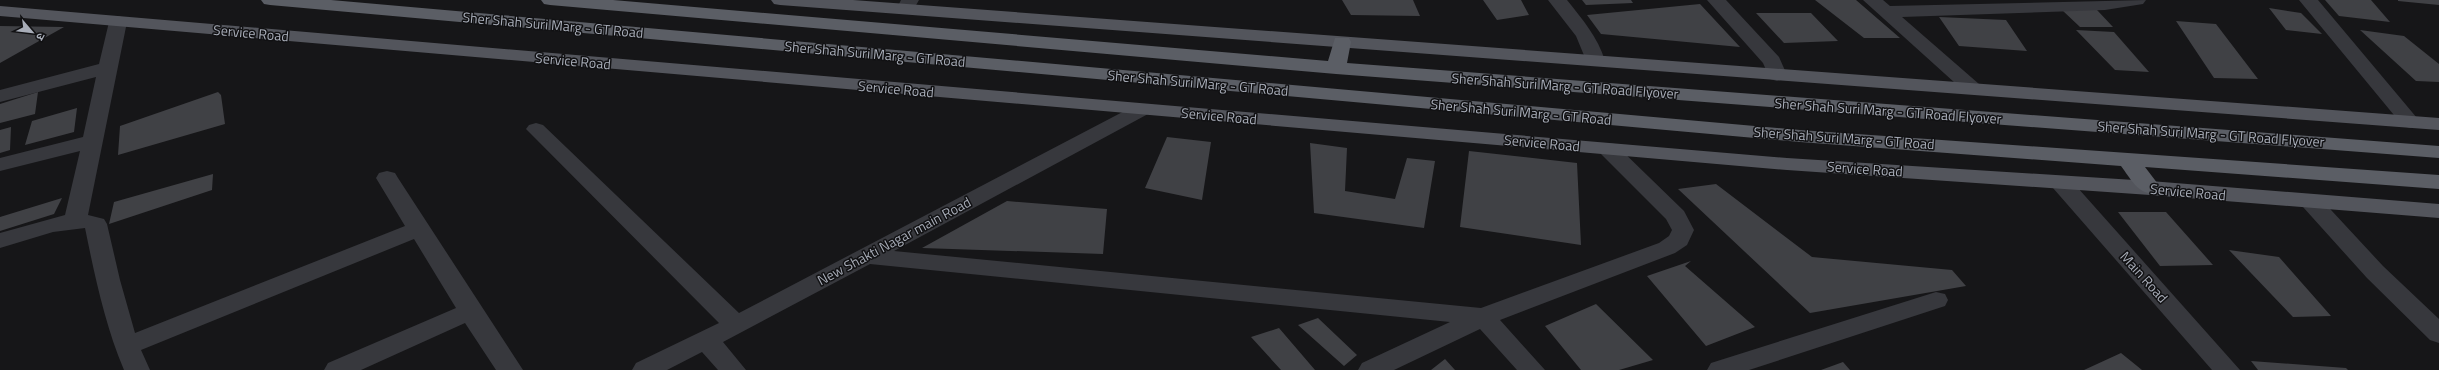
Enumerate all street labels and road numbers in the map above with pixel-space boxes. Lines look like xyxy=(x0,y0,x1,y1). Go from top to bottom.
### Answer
street label: Sher Shah Suri Marg - GT Road xyxy=(462,6,644,43)
street label: Service Road xyxy=(212,19,290,46)
street label: Sher Shah Suri Marg - GT Road xyxy=(784,35,966,72)
street label: Service Road xyxy=(534,47,612,74)
street label: Sher Shah Suri Marg - GT Road xyxy=(1107,64,1289,101)
street label: Sher Shah Suri Marg - GT Road Flyover xyxy=(1451,67,1679,104)
street label: Service Road xyxy=(857,75,935,102)
street label: Sher Shah Suri Marg - GT Road Flyover xyxy=(1774,92,2002,129)
street label: Sher Shah Suri Marg - GT Road xyxy=(1430,93,1612,130)
street label: Service Road xyxy=(1180,102,1258,129)
street label: Sher Shah Suri Marg - GT Road Flyover xyxy=(2097,115,2325,152)
street label: Sher Shah Suri Marg - GT Road xyxy=(1753,121,1935,154)
street label: Service Road xyxy=(1503,129,1581,156)
street label: Service Road xyxy=(1826,155,1904,182)
street label: Service Road xyxy=(2149,178,2227,205)
street label: New Shakti Nagar main Road xyxy=(813,191,974,290)
street label: Main Road xyxy=(2116,246,2173,307)

